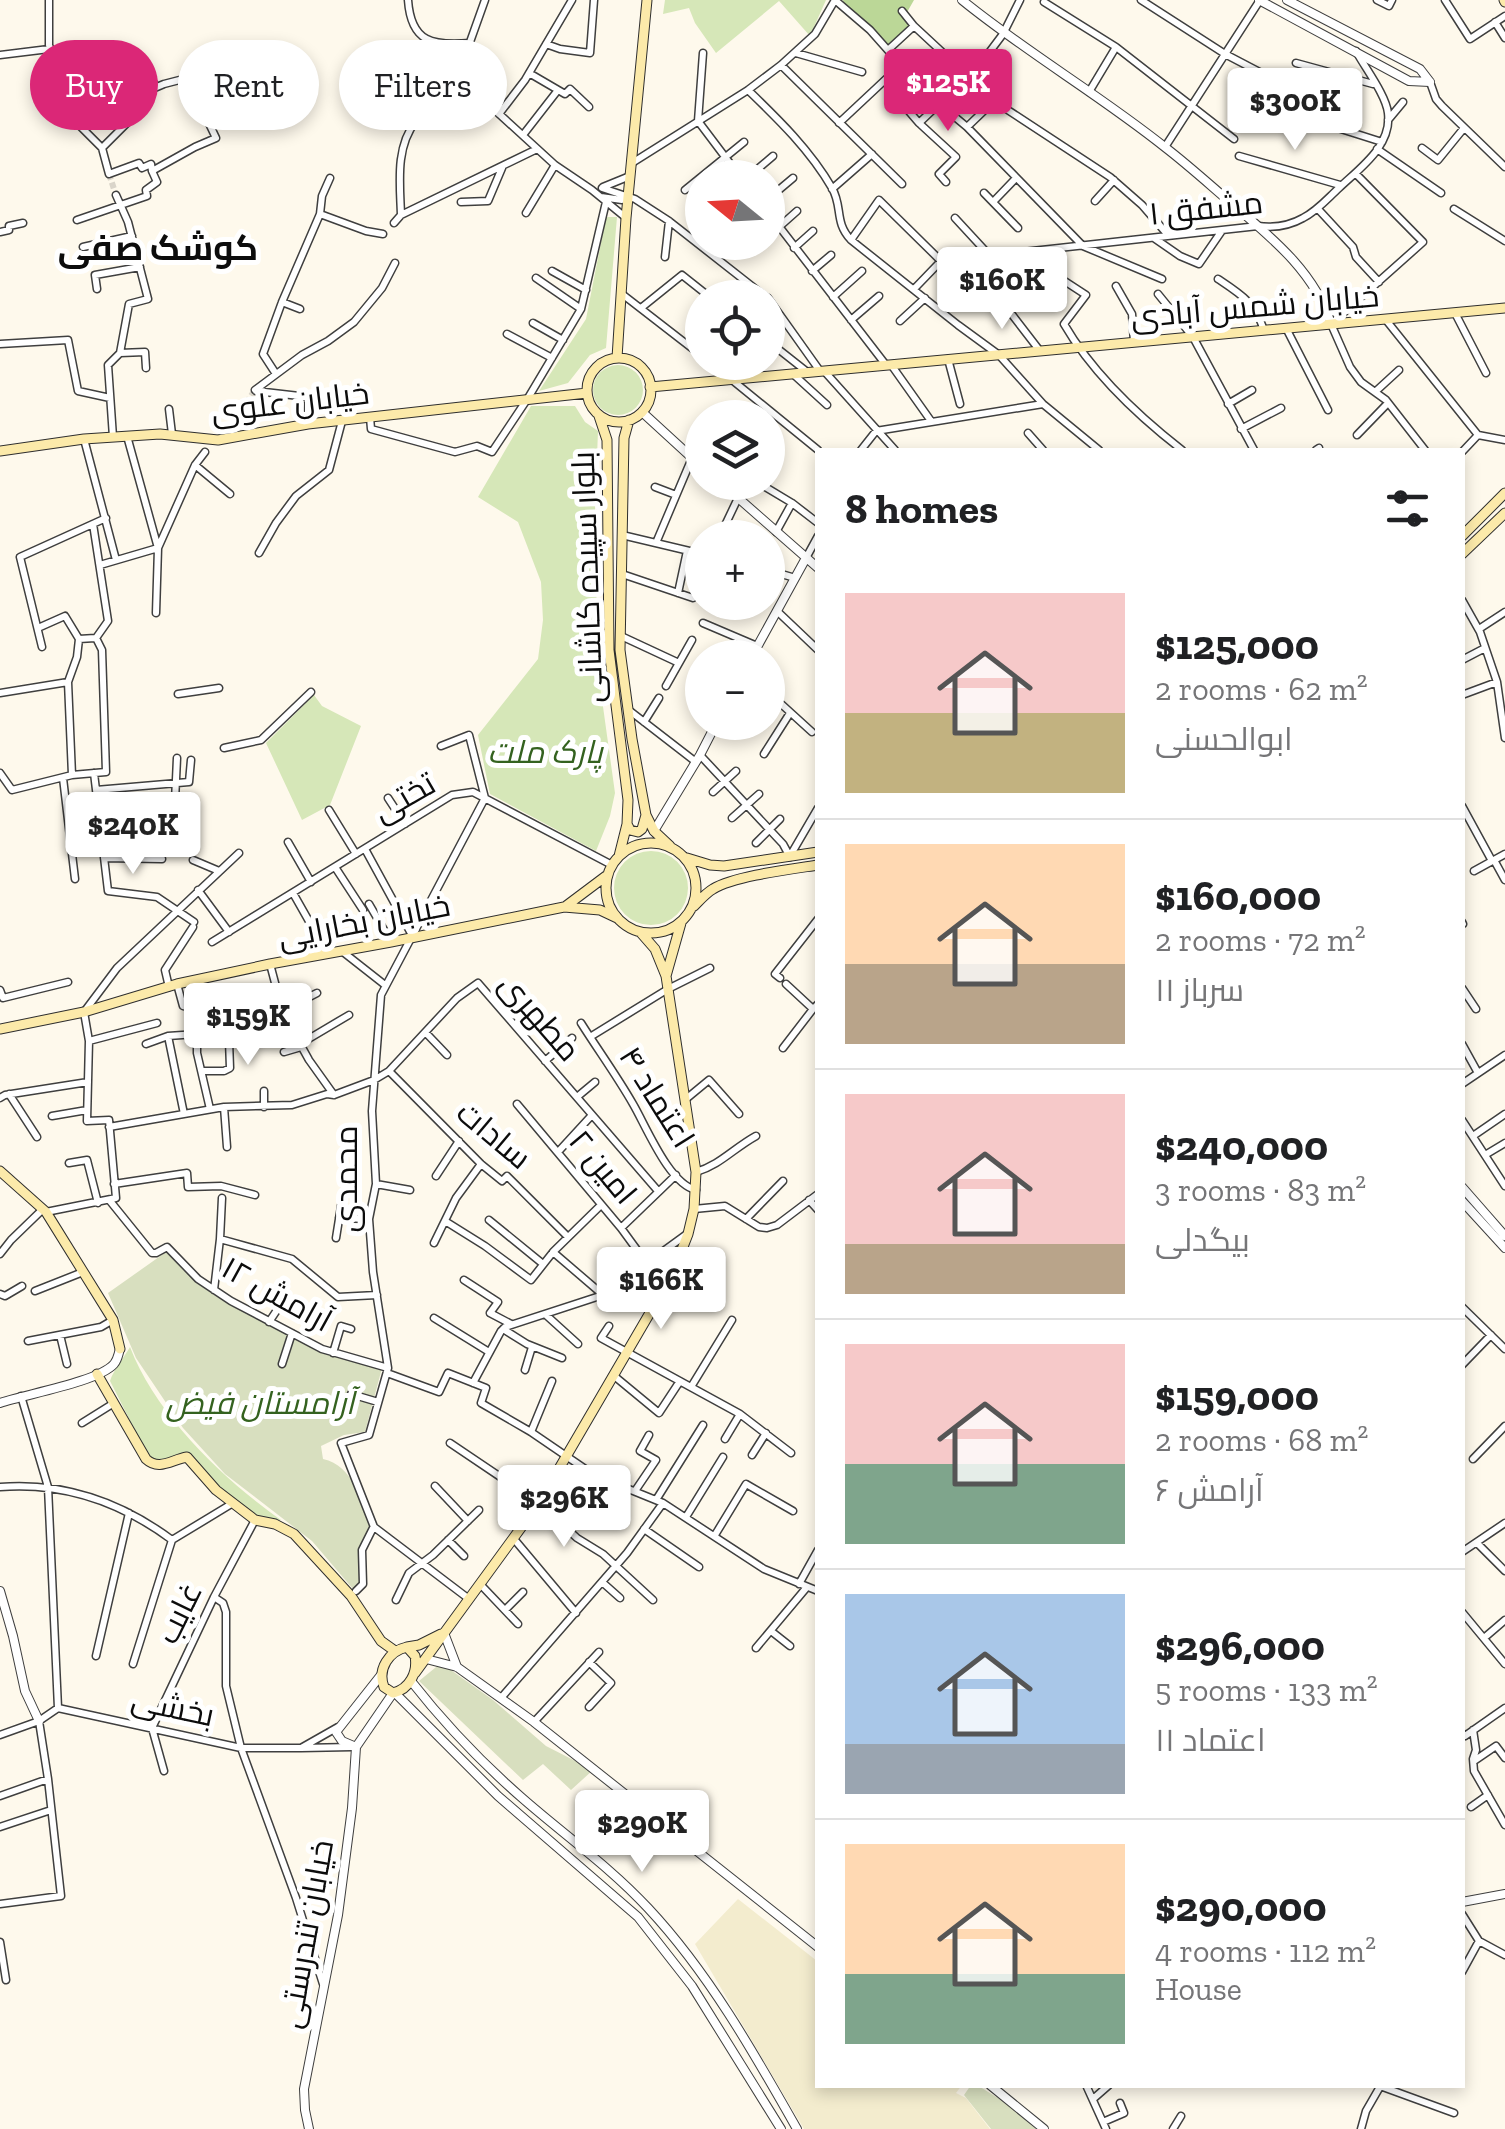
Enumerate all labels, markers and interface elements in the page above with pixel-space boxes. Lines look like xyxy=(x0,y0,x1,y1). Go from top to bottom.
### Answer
chip: Buy xyxy=(30,40,158,130)
chip: Rent xyxy=(178,40,319,130)
chip: Filters xyxy=(339,40,507,130)
pin: $125K xyxy=(878,49,1018,134)
text: $125K xyxy=(906,62,990,100)
pin: $300K xyxy=(1225,68,1365,153)
text: $300K xyxy=(1249,81,1341,119)
north arrow xyxy=(685,160,785,260)
map controls xyxy=(685,160,785,740)
street label: مشفق ۱ xyxy=(1147,183,1265,234)
district label: کوشک صفی xyxy=(58,227,258,269)
pin: $160K xyxy=(932,247,1072,332)
text: $160K xyxy=(959,260,1045,298)
street label: خیابان شمس آبادی xyxy=(1129,276,1381,336)
button: locate xyxy=(685,280,785,380)
street label: خیابان علوی xyxy=(209,373,371,431)
button: layers xyxy=(685,400,785,500)
street label: بلوار سپیده کاشانی xyxy=(564,451,611,703)
icon: filters xyxy=(1380,481,1435,536)
text: 8 homes xyxy=(845,483,998,534)
button: + xyxy=(685,520,785,620)
text: $125,000 xyxy=(1155,619,1319,670)
icon: home xyxy=(925,633,1045,753)
button: − xyxy=(685,640,785,740)
text: 2 rooms · 62 m² xyxy=(1155,670,1368,708)
text: ابوالحسنی xyxy=(1155,720,1293,758)
park label: پارک ملت xyxy=(487,733,604,773)
street label: تختی xyxy=(366,764,442,830)
pin: $240K xyxy=(63,792,203,877)
text: $240K xyxy=(87,805,179,843)
text: $160,000 xyxy=(1155,870,1321,921)
icon: home xyxy=(925,884,1045,1004)
street label: خیابان بخارایی xyxy=(275,886,453,956)
text: 2 rooms · 72 m² xyxy=(1155,921,1366,959)
street label: مطهری xyxy=(492,965,588,1069)
text: سرباز ۱۱ xyxy=(1155,971,1244,1009)
pin: $159K xyxy=(178,983,318,1068)
text: $159K xyxy=(206,996,290,1034)
street label: اعتماد ۴ xyxy=(611,1039,703,1155)
street label: سادات xyxy=(449,1093,539,1177)
text: $240,000 xyxy=(1155,1120,1328,1171)
street label: امین ۲ xyxy=(561,1122,645,1212)
street label: محمدی xyxy=(327,1125,365,1233)
icon: home xyxy=(925,1134,1045,1254)
text: 3 rooms · 83 m² xyxy=(1155,1171,1366,1209)
text: بیگدلی xyxy=(1155,1221,1250,1259)
pin: $166K xyxy=(591,1247,731,1332)
street label: آرامش ۱۲ xyxy=(215,1248,339,1340)
text: $166K xyxy=(619,1260,703,1298)
text: $159,000 xyxy=(1155,1370,1319,1421)
park label: آرامستان فیض xyxy=(166,1384,361,1422)
icon: home xyxy=(925,1384,1045,1504)
text: 2 rooms · 68 m² xyxy=(1155,1421,1368,1459)
pin: $296K xyxy=(494,1465,634,1550)
text: آرامش ۶ xyxy=(1155,1471,1264,1509)
text: $296K xyxy=(520,1478,608,1516)
street label: غایب xyxy=(148,1576,210,1650)
text: $296,000 xyxy=(1155,1620,1325,1671)
icon: home xyxy=(925,1634,1045,1754)
text: 5 rooms · 133 m² xyxy=(1155,1671,1378,1709)
street label: بخشی xyxy=(128,1680,218,1734)
text: اعتماد ۱۱ xyxy=(1155,1721,1266,1759)
pin: $290K xyxy=(572,1790,712,1875)
text: $290K xyxy=(597,1803,687,1841)
street label: خیابان تندرستی xyxy=(271,1837,341,2031)
text: $290,000 xyxy=(1155,1881,1327,1932)
icon: home xyxy=(925,1884,1045,2004)
text: 4 rooms · 112 m² xyxy=(1155,1932,1376,1970)
text: House xyxy=(1155,1970,1242,2008)

